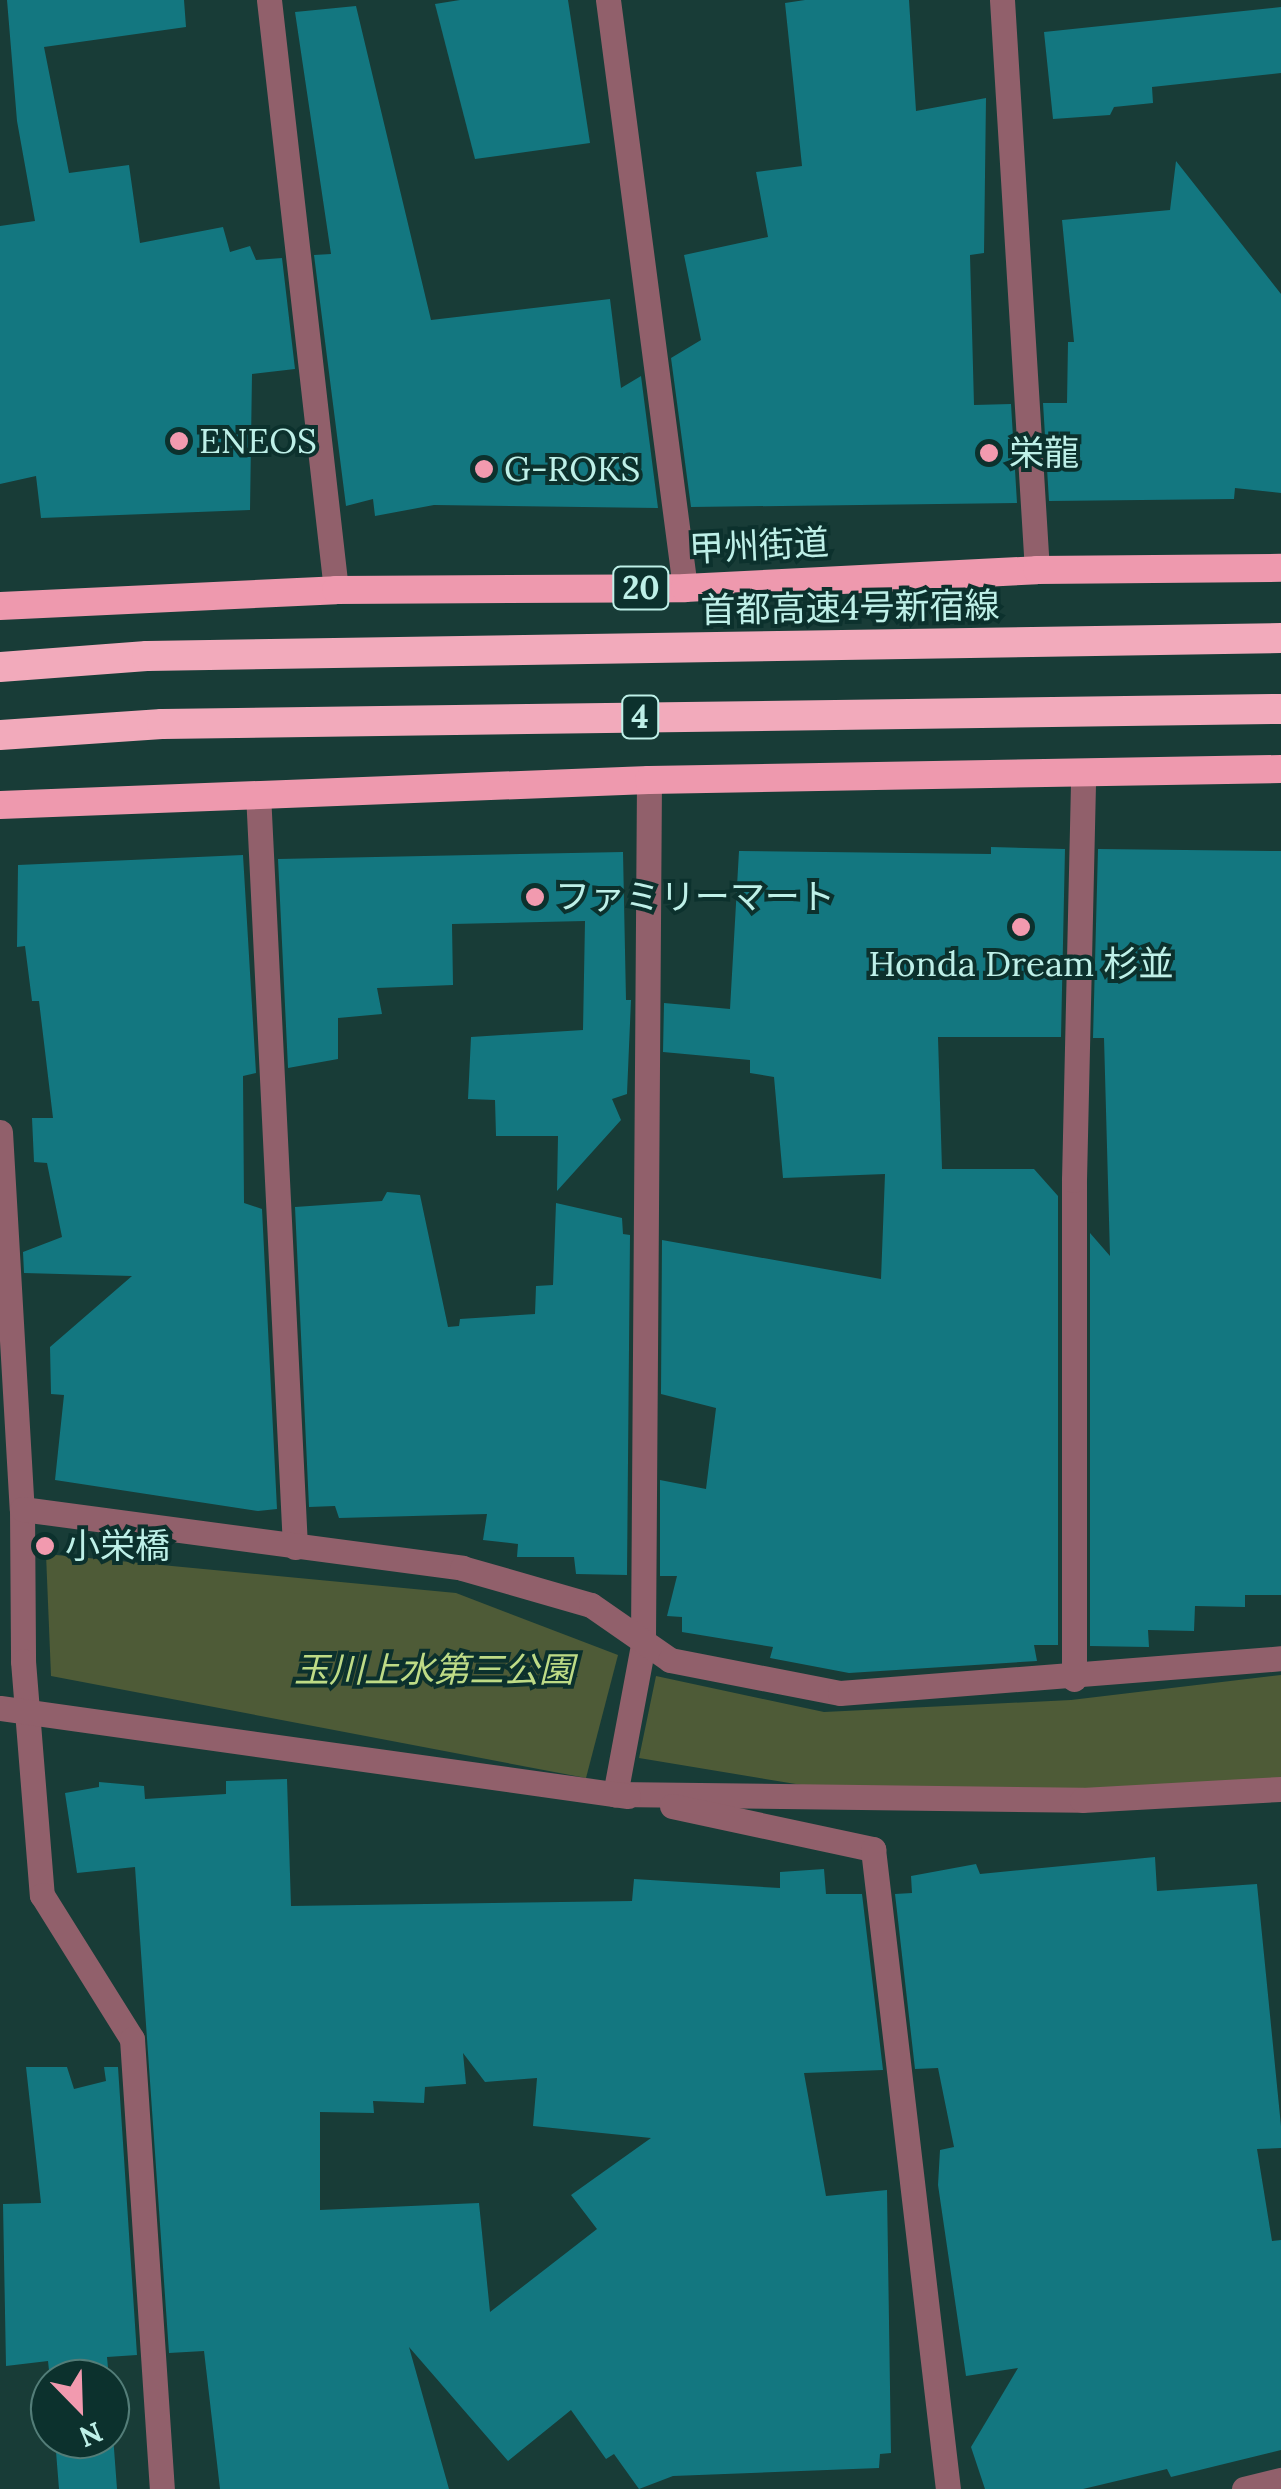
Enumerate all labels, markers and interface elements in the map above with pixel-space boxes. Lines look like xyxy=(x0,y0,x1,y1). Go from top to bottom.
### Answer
place label: ENEOS xyxy=(199,420,317,462)
marker: ENEOS xyxy=(168,430,190,452)
place label: 栄龍 xyxy=(1009,432,1079,474)
marker: 栄龍 xyxy=(978,442,1000,464)
place label: G-ROKS xyxy=(504,448,640,490)
marker: G-ROKS xyxy=(473,458,495,480)
street label: 甲州街道 xyxy=(688,521,830,571)
road number: 20 xyxy=(611,561,671,615)
street label: 首都高速4号新宿線 xyxy=(700,584,1000,632)
road number: 4 xyxy=(620,690,660,744)
place label: ファミリーマート xyxy=(555,876,835,918)
marker: ファミリーマート xyxy=(524,886,546,908)
marker: Honda Dream 杉並 xyxy=(1010,916,1032,938)
place label: Honda Dream 杉並 xyxy=(869,943,1173,985)
place label: 小栄橋 xyxy=(65,1525,170,1567)
marker: 小栄橋 xyxy=(34,1535,56,1557)
park label: 玉川上水第三公園 xyxy=(294,1649,574,1691)
north arrow xyxy=(30,2359,130,2459)
text: N xyxy=(74,2414,108,2456)

